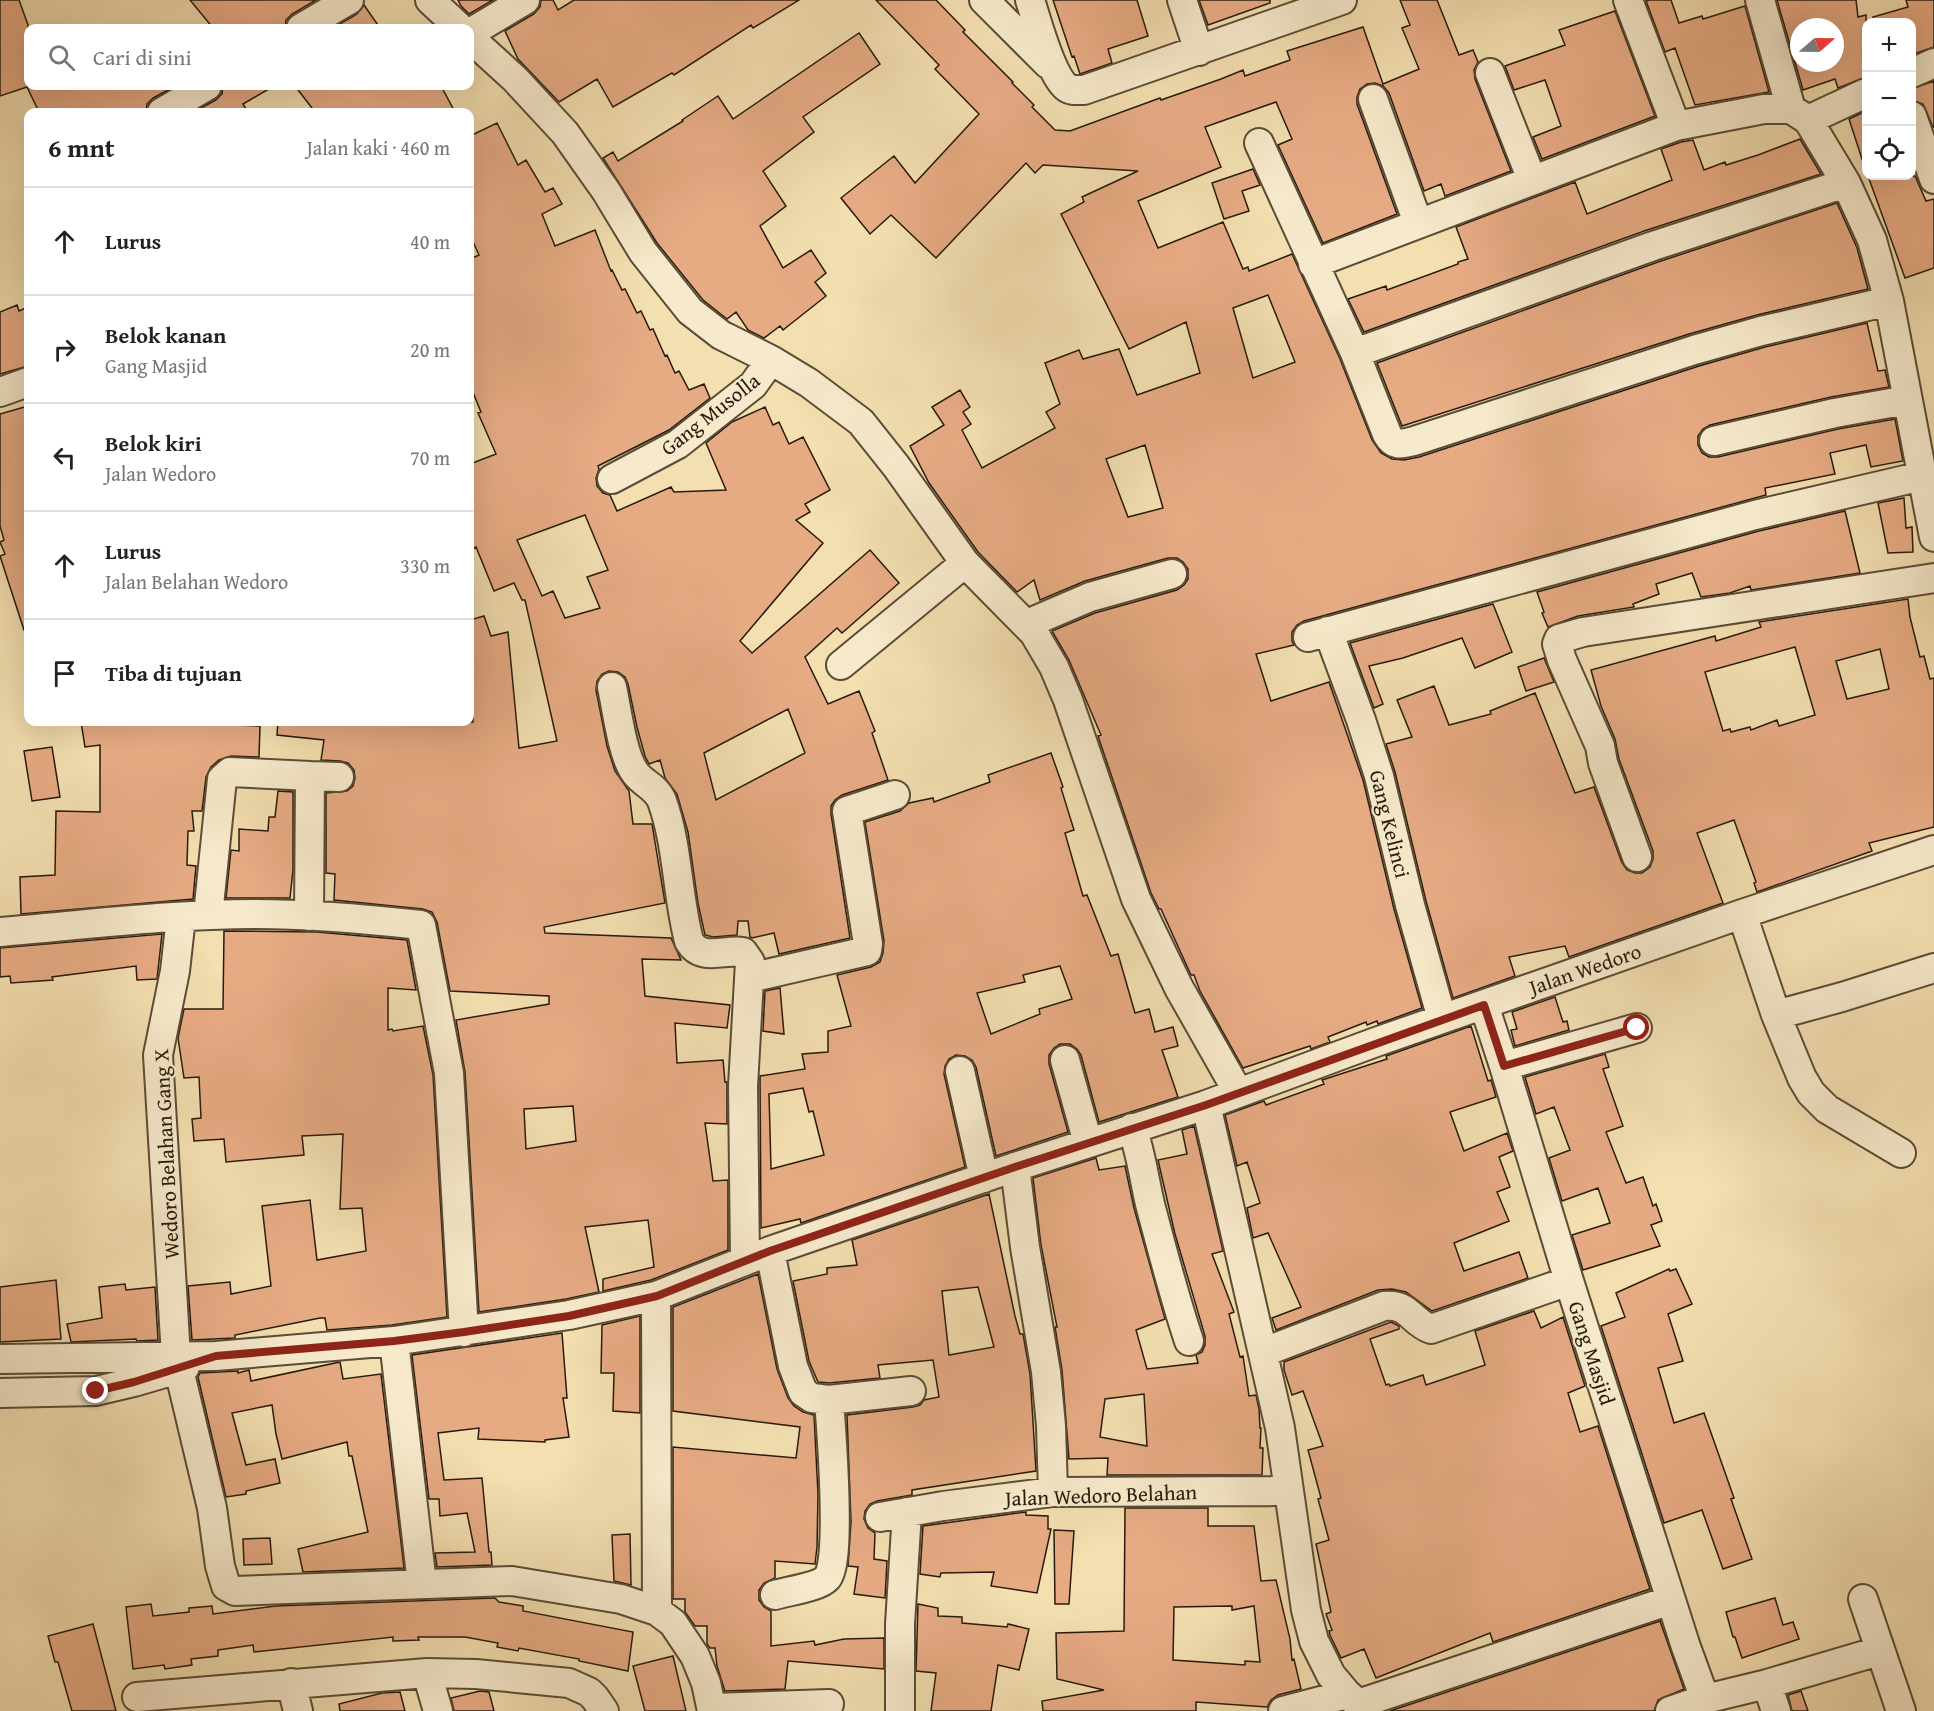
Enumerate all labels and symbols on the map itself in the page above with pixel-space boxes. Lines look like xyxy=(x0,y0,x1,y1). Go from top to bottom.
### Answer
north arrow xyxy=(1790,18,1844,72)
street label: Gang Musolla xyxy=(654,365,766,463)
street label: Gang Kelinci xyxy=(1362,767,1418,881)
street label: Jalan Wedoro xyxy=(1522,935,1645,1004)
route start xyxy=(1623,1014,1649,1040)
street label: Wedoro Belahan Gang X xyxy=(145,1048,187,1260)
street label: Gang Masjid xyxy=(1561,1297,1624,1410)
route end xyxy=(82,1377,108,1403)
street label: Jalan Wedoro Belahan xyxy=(1001,1476,1198,1514)

